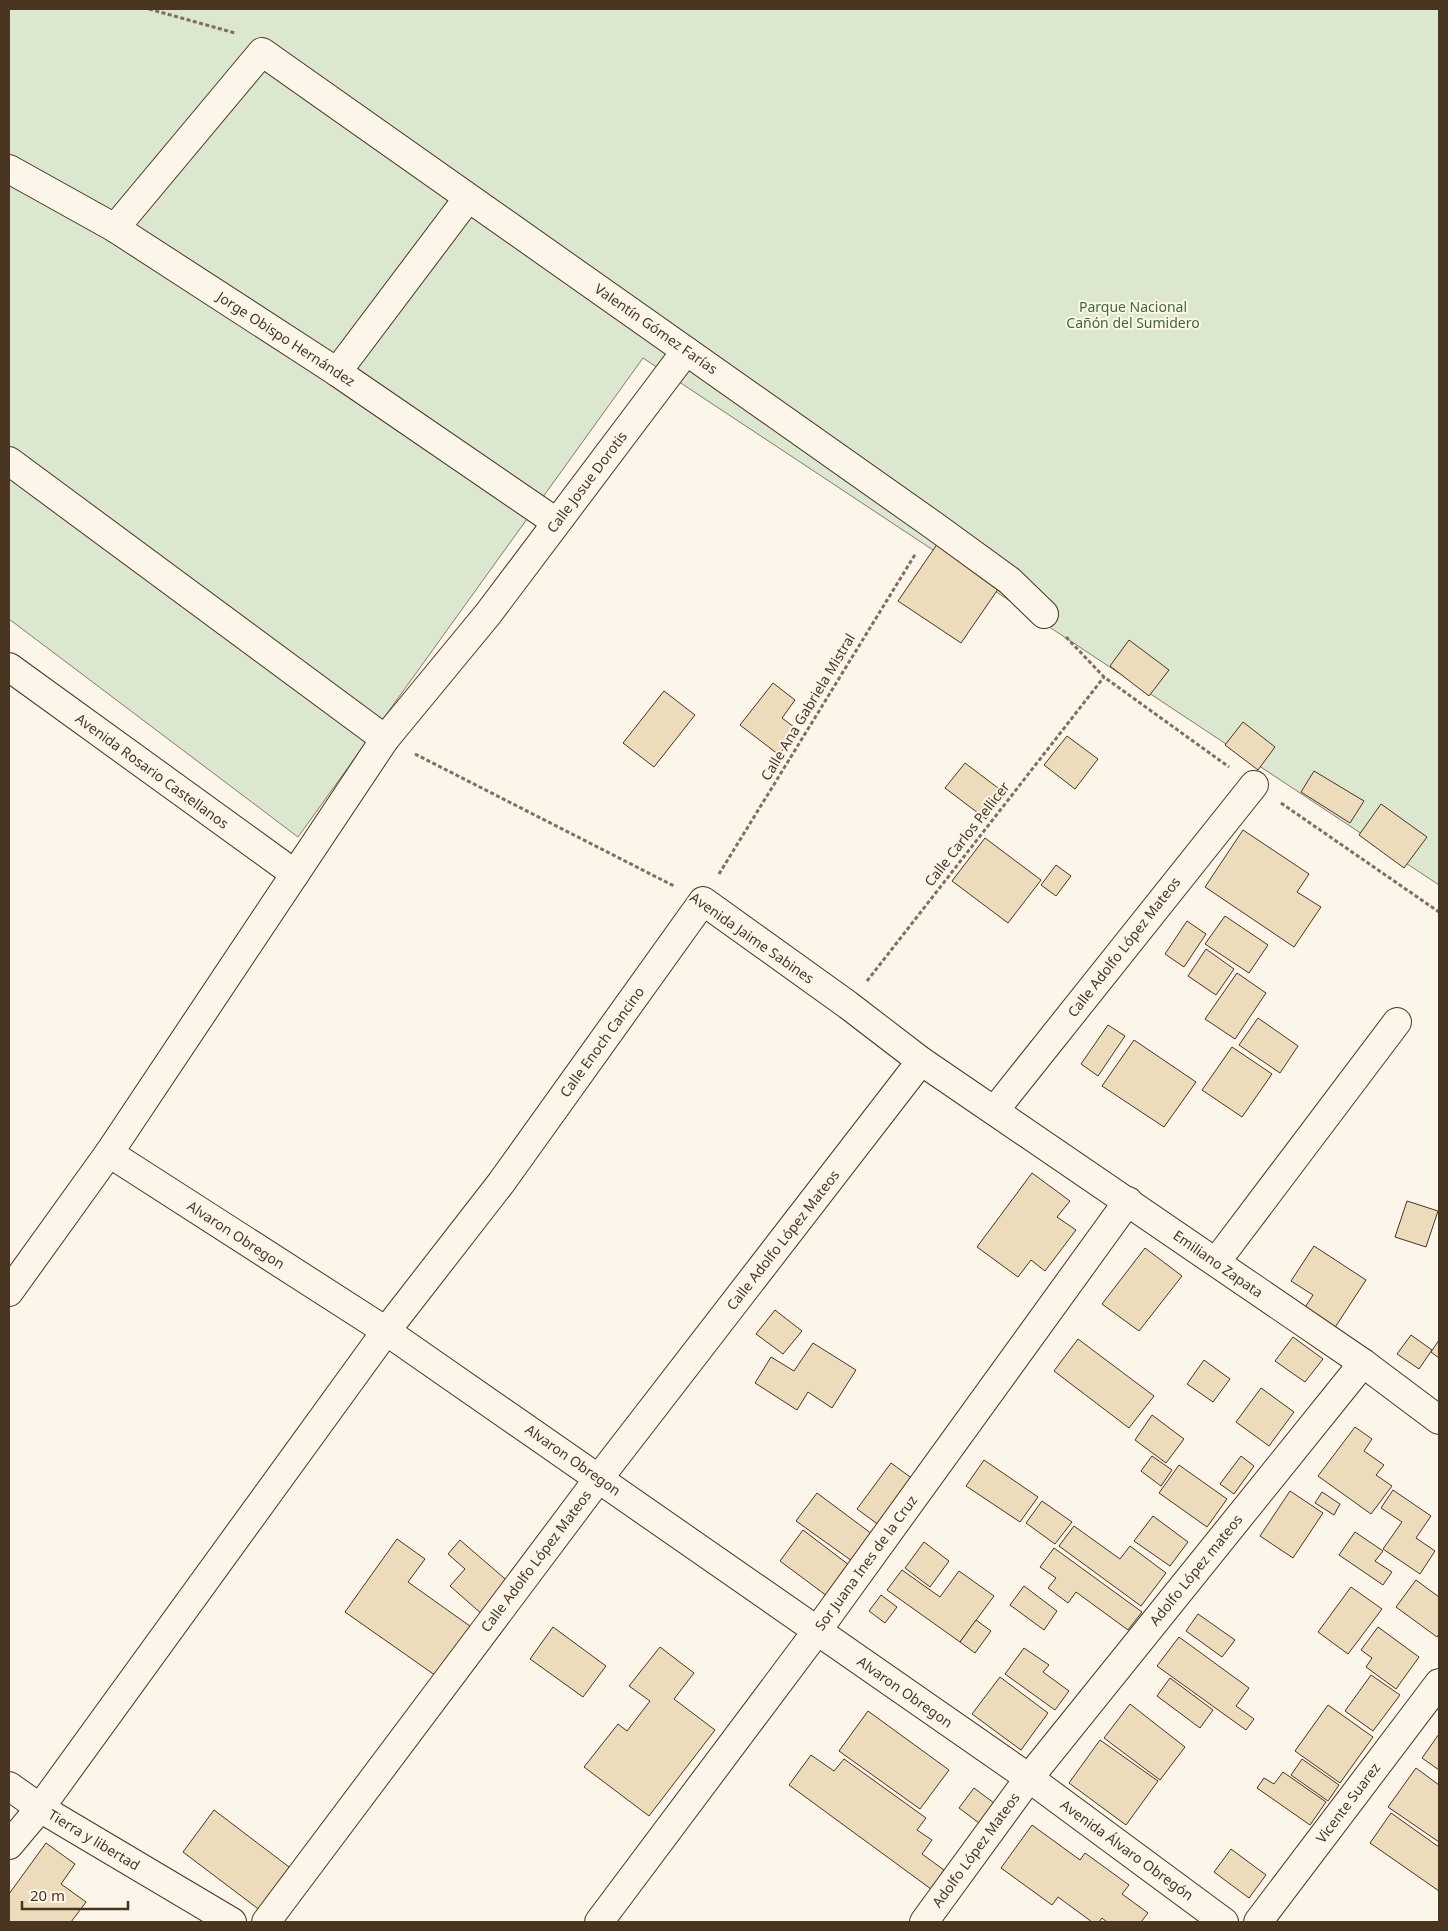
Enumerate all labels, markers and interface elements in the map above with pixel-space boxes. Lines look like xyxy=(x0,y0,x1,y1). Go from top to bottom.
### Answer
street label: Valentín Gómez Farías xyxy=(591,279,722,378)
street label: Jorge Obispo Hernández xyxy=(212,286,359,391)
park label: Parque Nacional Cañón del Sumidero xyxy=(1066,297,1200,332)
street label: Calle Josue Dorotis xyxy=(542,427,631,536)
street label: Calle Ana Gabriela Mistral xyxy=(756,630,859,784)
street label: Avenida Rosario Castellanos xyxy=(72,709,233,833)
street label: Calle Carlos Pellicer xyxy=(920,777,1014,890)
street label: Calle Adolfo López Mateos xyxy=(1063,872,1185,1021)
street label: Avenida Jaime Sabines xyxy=(687,888,818,988)
street label: Calle Enoch Cancino xyxy=(555,983,648,1101)
street label: Calle Adolfo López Mateos xyxy=(722,1165,844,1314)
street label: Alvaron Obregon xyxy=(184,1196,289,1273)
street label: Emiliano Zapata xyxy=(1170,1226,1267,1302)
street label: Alvaron Obregon xyxy=(522,1420,625,1500)
street label: Calle Adolfo López Mateos xyxy=(476,1486,595,1636)
street label: Sor Juana Ines de la Cruz xyxy=(810,1491,921,1634)
street label: Adolfo López mateos xyxy=(1145,1510,1247,1629)
street label: Alvaron Obregon xyxy=(854,1652,957,1732)
street label: Vicente Suarez xyxy=(1311,1758,1384,1847)
street label: Adolfo López Mateos xyxy=(927,1788,1024,1911)
street label: Avenida Álvaro Obregón xyxy=(1057,1795,1198,1904)
street label: Tierra y libertad xyxy=(45,1805,144,1874)
scale bar xyxy=(22,1878,129,1910)
text: 20 m xyxy=(30,1885,65,1905)

